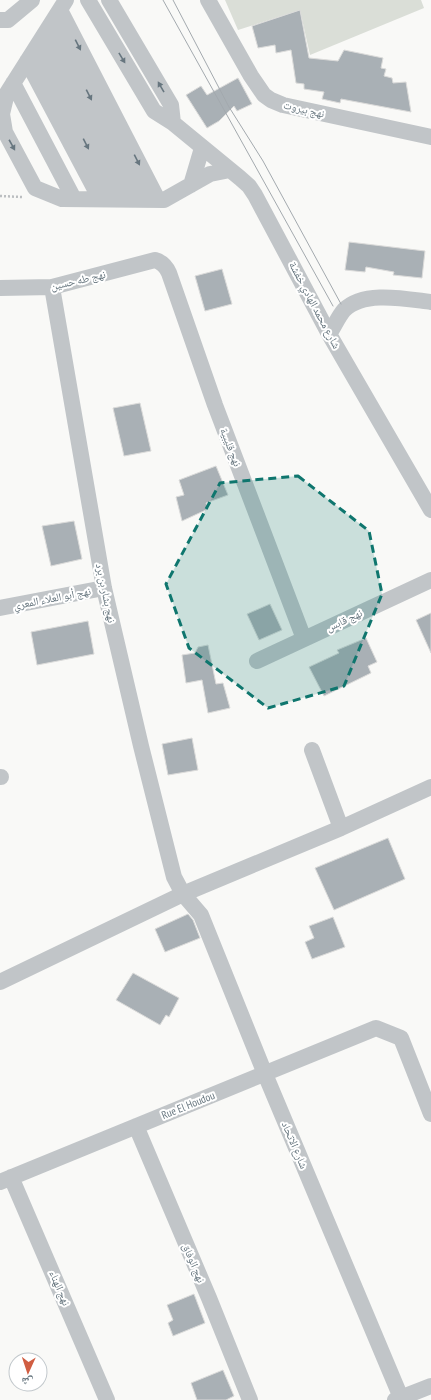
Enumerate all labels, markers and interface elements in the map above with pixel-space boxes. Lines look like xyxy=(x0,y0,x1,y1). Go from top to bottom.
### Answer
one-way arrow xyxy=(75,39,81,50)
one-way arrow xyxy=(119,52,126,64)
one-way arrow xyxy=(157,81,164,93)
one-way arrow xyxy=(86,89,92,101)
street label: نهج بيروت xyxy=(282,97,326,121)
one-way arrow xyxy=(83,138,90,149)
one-way arrow xyxy=(8,139,15,151)
one-way arrow xyxy=(134,154,141,166)
street label: شارع محمد الهادي خفشة xyxy=(285,259,344,352)
street label: نهج طه حسين xyxy=(49,267,107,293)
street label: نهج قليبية xyxy=(217,426,245,468)
street label: نهج بشار بن برد xyxy=(93,562,119,624)
street label: نهج أبو العلاء المعري xyxy=(12,584,92,614)
street label: نهج قابس xyxy=(324,606,364,634)
street label: Rue El Houdou xyxy=(159,1088,217,1122)
street label: شارع الاتحاد xyxy=(279,1119,311,1171)
street label: نهج الوفاق xyxy=(179,1241,209,1285)
street label: نهج الهناء xyxy=(46,1268,74,1308)
north arrow xyxy=(8,1352,48,1392)
text: ش xyxy=(21,1374,34,1389)

